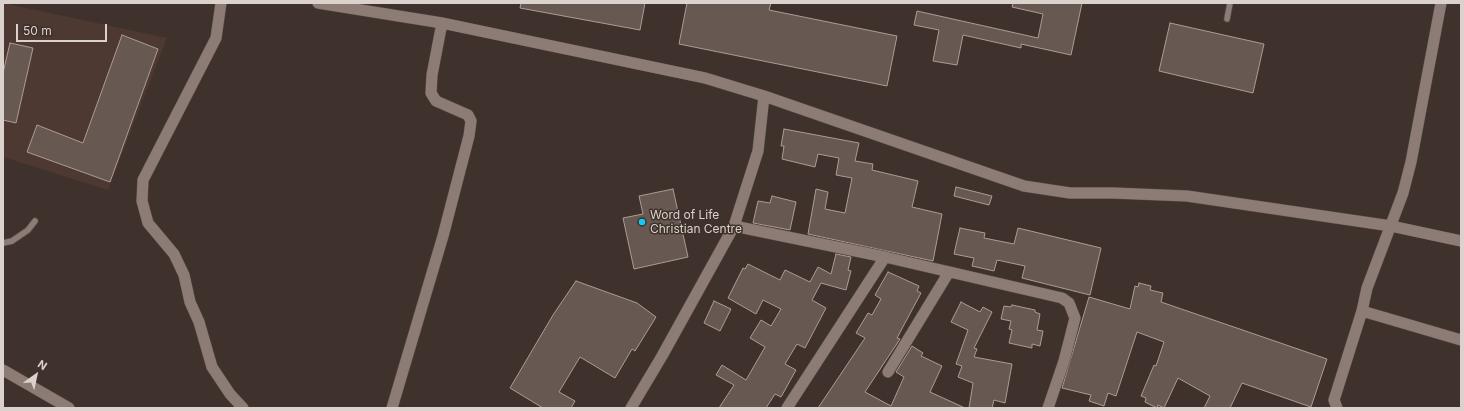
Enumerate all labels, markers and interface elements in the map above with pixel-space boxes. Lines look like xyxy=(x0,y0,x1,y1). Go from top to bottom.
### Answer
scale bar xyxy=(18,16,109,42)
text: 50 m xyxy=(23,23,52,38)
place label: Word of Life Christian Centre xyxy=(650,208,742,236)
marker: Word of Life Christian Centre xyxy=(637,217,647,227)
north arrow xyxy=(16,355,56,395)
text: N xyxy=(35,357,50,373)

